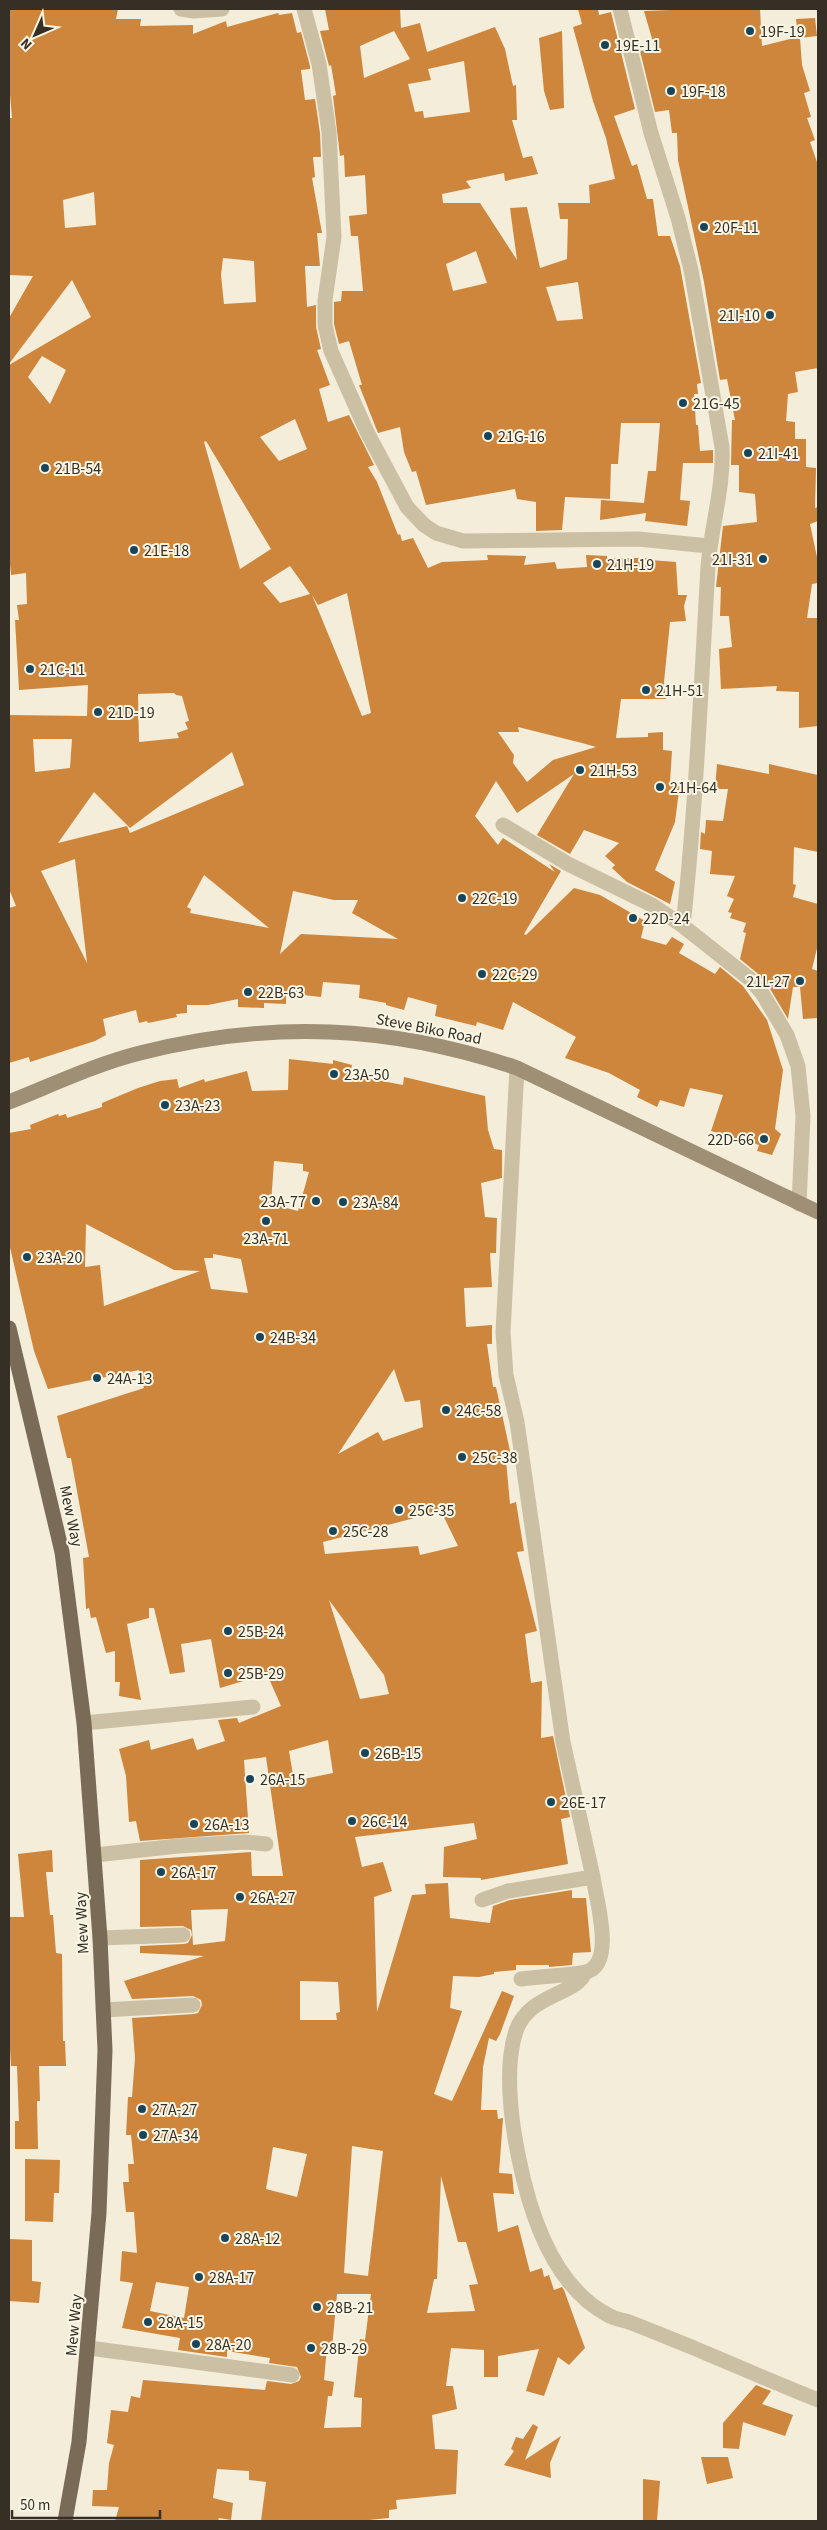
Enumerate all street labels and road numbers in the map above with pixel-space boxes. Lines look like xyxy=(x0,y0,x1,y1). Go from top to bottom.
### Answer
street label: Steve Biko Road xyxy=(374,1008,483,1050)
street label: Mew Way xyxy=(54,1483,88,1549)
street label: Mew Way xyxy=(69,1891,95,1955)
street label: Mew Way xyxy=(60,2293,88,2357)

